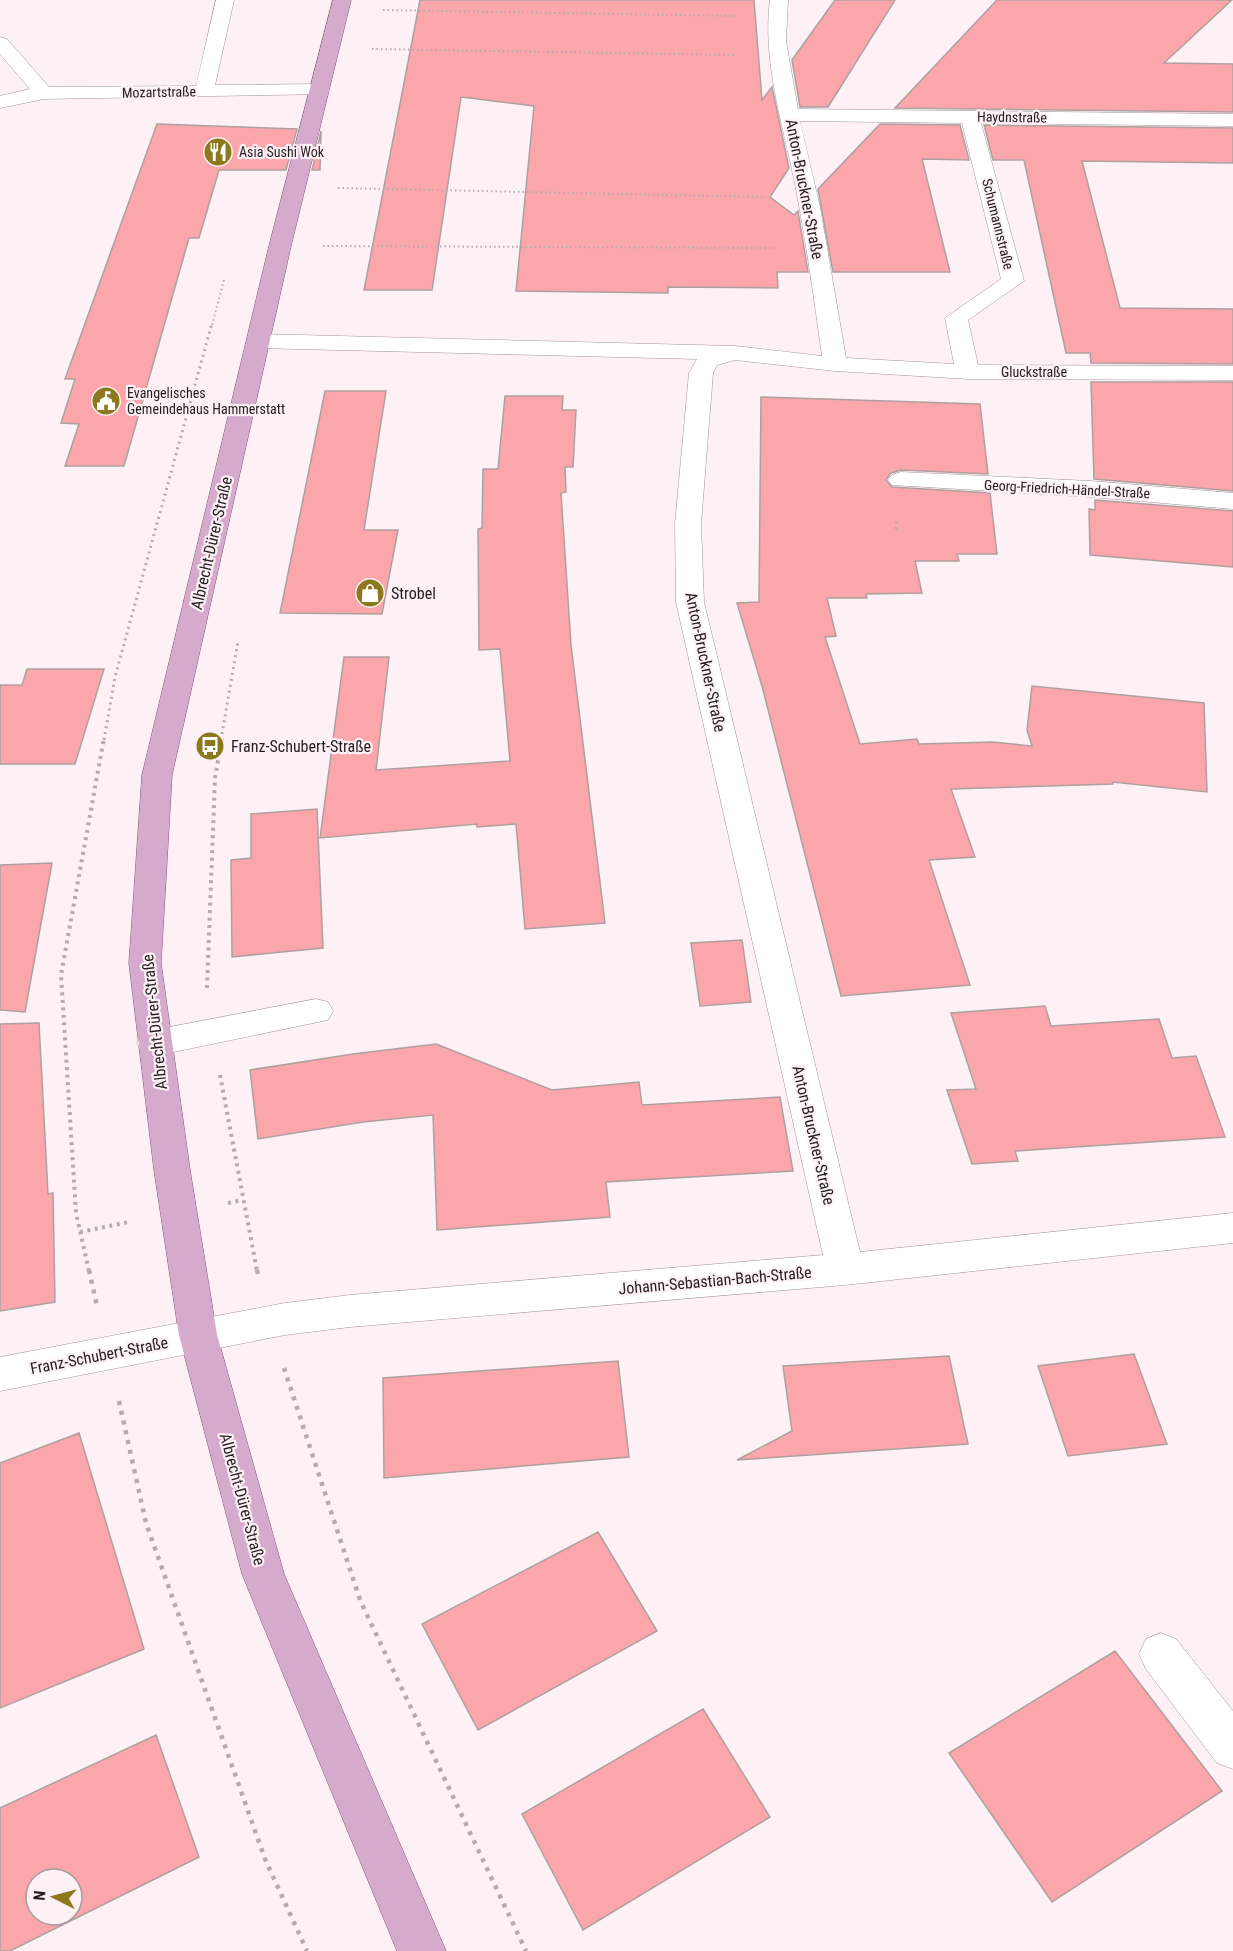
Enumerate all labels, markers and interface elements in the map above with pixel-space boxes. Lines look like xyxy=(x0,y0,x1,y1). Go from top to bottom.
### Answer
street label: Mozartstraße xyxy=(122,83,197,101)
street label: Haydnstraße xyxy=(977,108,1047,126)
street label: Anton-Bruckner-Straße xyxy=(782,117,827,261)
restaurant icon: Asia Sushi Wok xyxy=(202,136,234,168)
place label: Asia Sushi Wok xyxy=(239,144,325,160)
street label: Schumannstraße xyxy=(979,177,1017,272)
street label: Gluckstraße xyxy=(1001,364,1067,380)
public building icon: Evangelisches Gemeindehaus Hammerstatt xyxy=(90,385,122,417)
place label: Evangelisches Gemeindehaus Hammerstatt xyxy=(127,385,285,417)
street label: Albrecht-Dürer-Straße xyxy=(187,475,236,611)
street label: Georg-Friedrich-Händel-Straße xyxy=(983,477,1151,501)
shop icon: Strobel xyxy=(354,577,386,609)
place label: Strobel xyxy=(391,584,436,603)
street label: Anton-Bruckner-Straße xyxy=(681,590,730,734)
bus stop icon: Franz-Schubert-Straße xyxy=(194,730,226,762)
place label: Franz-Schubert-Straße xyxy=(231,737,371,756)
street label: Albrecht-Dürer-Straße xyxy=(138,953,171,1091)
street label: Anton-Bruckner-Straße xyxy=(788,1064,839,1207)
street label: Johann-Sebastian-Bach-Straße xyxy=(618,1263,812,1298)
street label: Franz-Schubert-Straße xyxy=(29,1333,170,1378)
street label: Albrecht-Dürer-Straße xyxy=(216,1431,269,1567)
north arrow xyxy=(24,1867,84,1927)
text: N xyxy=(30,1890,50,1901)

